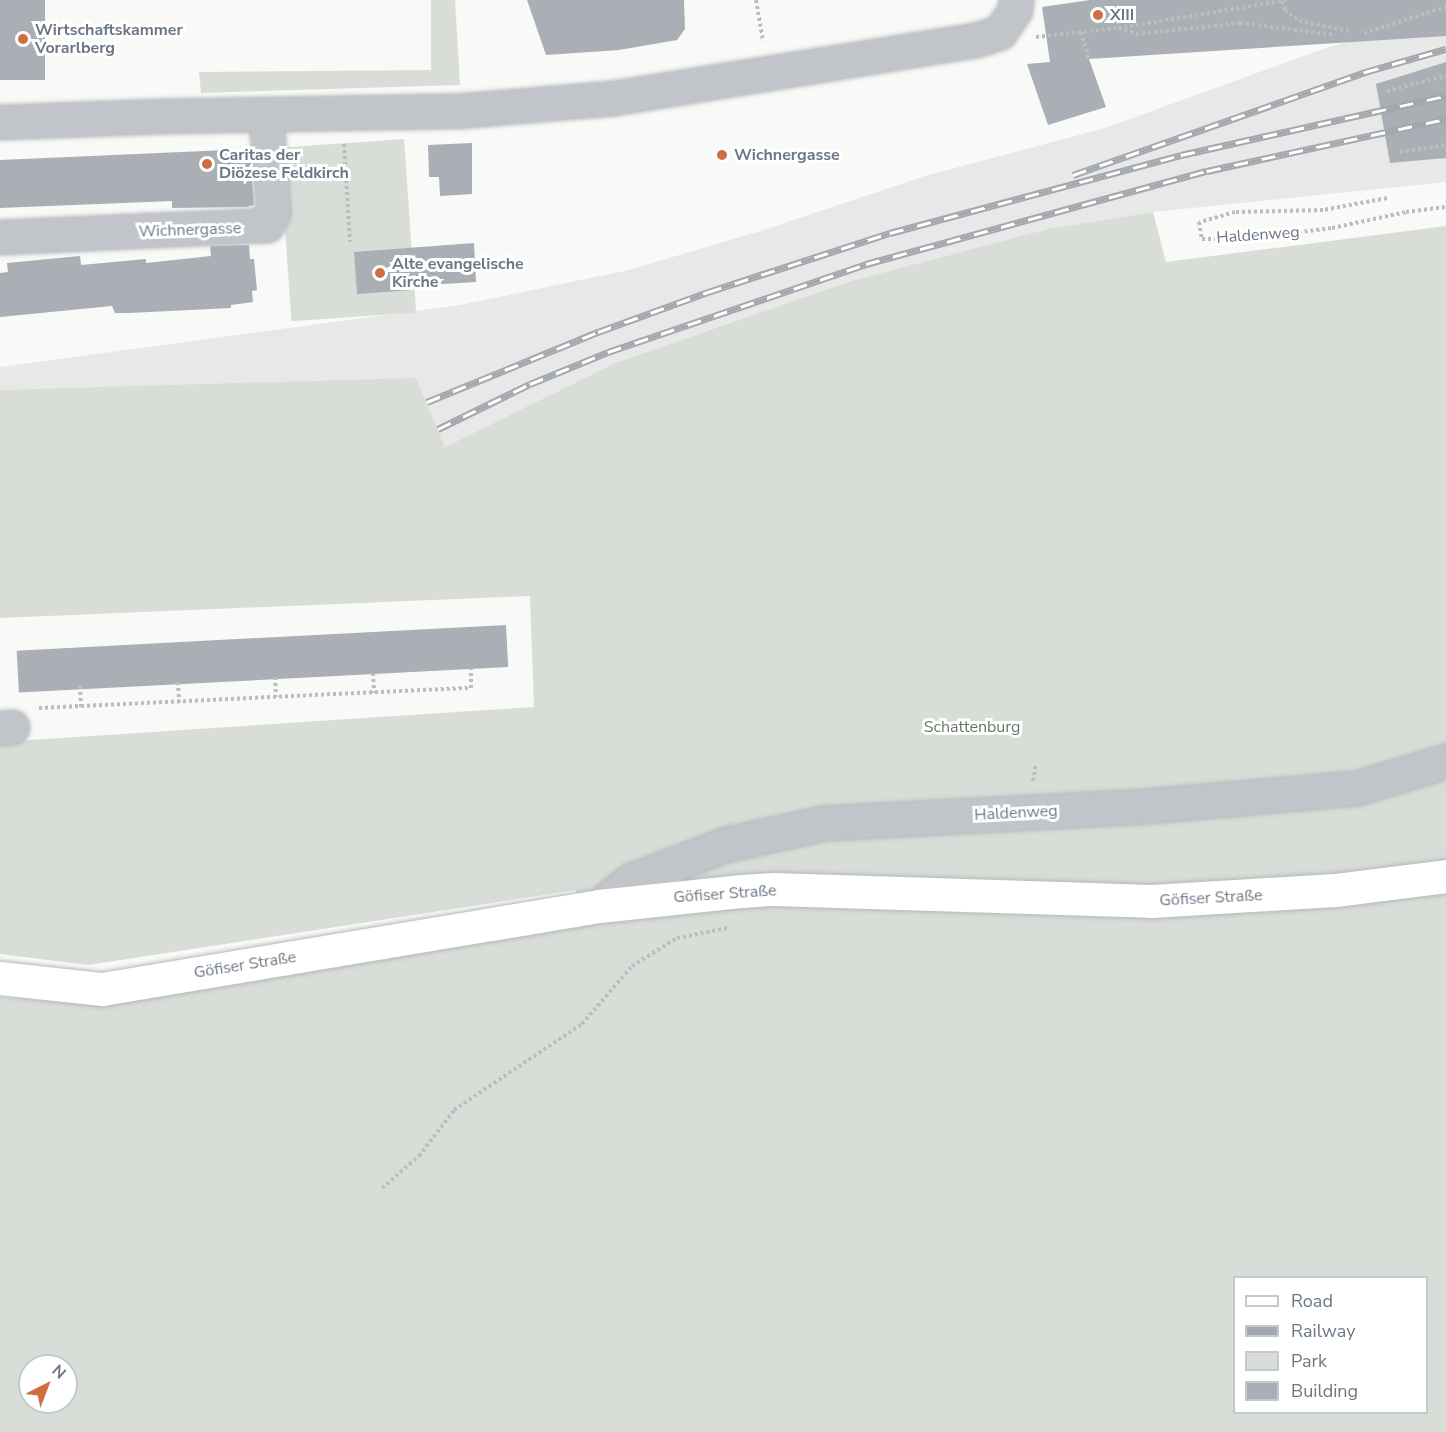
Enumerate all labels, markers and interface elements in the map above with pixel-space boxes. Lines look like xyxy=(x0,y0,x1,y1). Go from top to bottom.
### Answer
place label: XIII xyxy=(1110,5,1134,25)
marker: XIII xyxy=(1091,8,1105,22)
place label: Wirtschaftskammer Vorarlberg xyxy=(35,20,183,58)
marker: Wirtschaftskammer Vorarlberg xyxy=(16,32,30,46)
place label: Caritas der Diözese Feldkirch xyxy=(219,145,349,183)
place label: Wichnergasse xyxy=(734,145,840,165)
marker: Wichnergasse xyxy=(715,148,729,162)
marker: Caritas der Diözese Feldkirch xyxy=(200,157,214,171)
street label: Wichnergasse xyxy=(138,219,242,241)
street label: Haldenweg xyxy=(1216,223,1300,247)
place label: Alte evangelische Kirche xyxy=(392,254,524,292)
marker: Alte evangelische Kirche xyxy=(373,266,387,280)
park label: Schattenburg xyxy=(924,717,1020,737)
street label: Haldenweg xyxy=(974,801,1058,825)
street label: Göfiser Straße xyxy=(673,881,777,907)
street label: Göfiser Straße xyxy=(1159,886,1263,910)
street label: Göfiser Straße xyxy=(192,947,298,983)
legend xyxy=(1233,1276,1428,1414)
text: Road xyxy=(1291,1289,1333,1313)
text: Railway xyxy=(1291,1319,1356,1343)
text: Park xyxy=(1291,1349,1327,1373)
north arrow xyxy=(18,1354,78,1414)
text: N xyxy=(47,1360,71,1384)
text: Building xyxy=(1291,1379,1358,1403)

